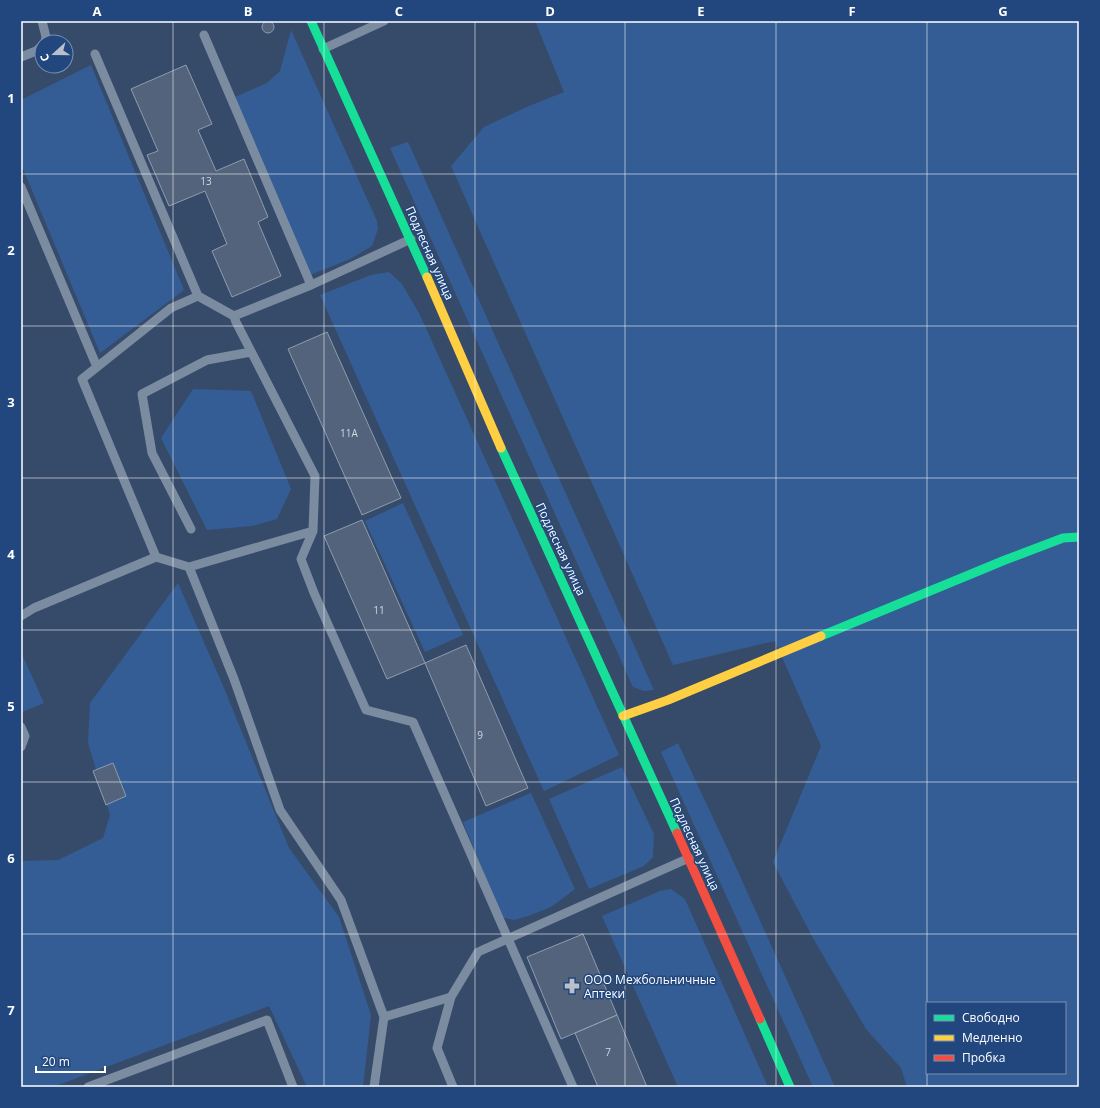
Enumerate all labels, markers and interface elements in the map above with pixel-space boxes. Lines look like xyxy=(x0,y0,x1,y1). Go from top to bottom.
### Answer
text: A xyxy=(93,2,102,20)
text: B xyxy=(244,2,253,20)
text: C xyxy=(395,2,403,20)
text: D xyxy=(545,2,555,20)
text: E xyxy=(697,2,705,20)
text: F xyxy=(848,2,856,20)
text: G xyxy=(998,2,1008,20)
north arrow xyxy=(34,34,74,74)
text: С xyxy=(36,52,52,64)
text: 1 xyxy=(7,89,15,107)
house number: 13 xyxy=(200,174,212,188)
street label: Подлесная улица xyxy=(402,203,458,303)
text: 2 xyxy=(7,241,15,259)
text: 3 xyxy=(7,393,15,411)
house number: 11А xyxy=(340,426,359,440)
street label: Подлесная улица xyxy=(532,500,590,598)
text: 4 xyxy=(7,545,15,563)
house number: 11 xyxy=(373,603,385,617)
text: 5 xyxy=(7,697,15,715)
house number: 9 xyxy=(477,728,483,742)
street label: Подлесная улица xyxy=(666,795,724,893)
text: 6 xyxy=(7,849,15,867)
place label: ООО Межбольничные Аптеки xyxy=(584,971,716,1002)
pharmacy icon: ООО Межбольничные Аптеки xyxy=(563,977,581,995)
text: 7 xyxy=(7,1001,15,1019)
legend xyxy=(926,1002,1066,1074)
text: Свободно xyxy=(962,1009,1020,1026)
text: Медленно xyxy=(962,1029,1022,1046)
house number: 7 xyxy=(605,1045,611,1059)
scale bar xyxy=(36,1048,105,1074)
text: Пробка xyxy=(962,1049,1005,1066)
text: 20 m xyxy=(42,1053,70,1070)

